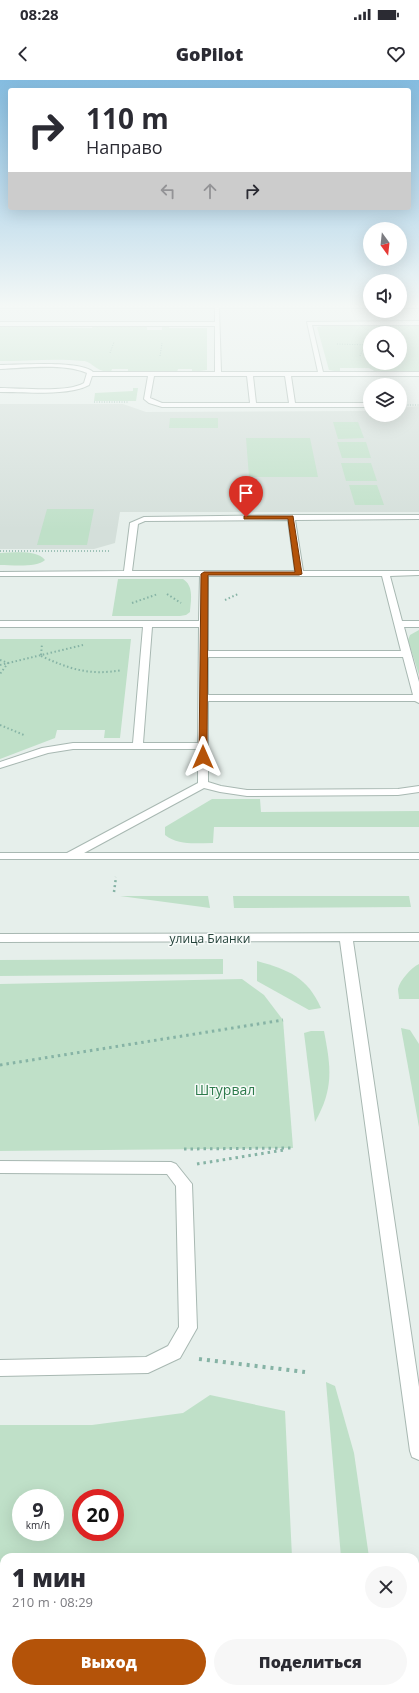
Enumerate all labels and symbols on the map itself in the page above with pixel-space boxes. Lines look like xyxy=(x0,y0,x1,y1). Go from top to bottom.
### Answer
north arrow xyxy=(363,222,407,266)
pin xyxy=(229,476,263,517)
position arrow xyxy=(182,736,224,778)
street label: улица Бианки xyxy=(170,930,250,947)
park label: Штурвал xyxy=(195,1080,255,1099)
speed limit sign: 20 xyxy=(72,1489,124,1541)

